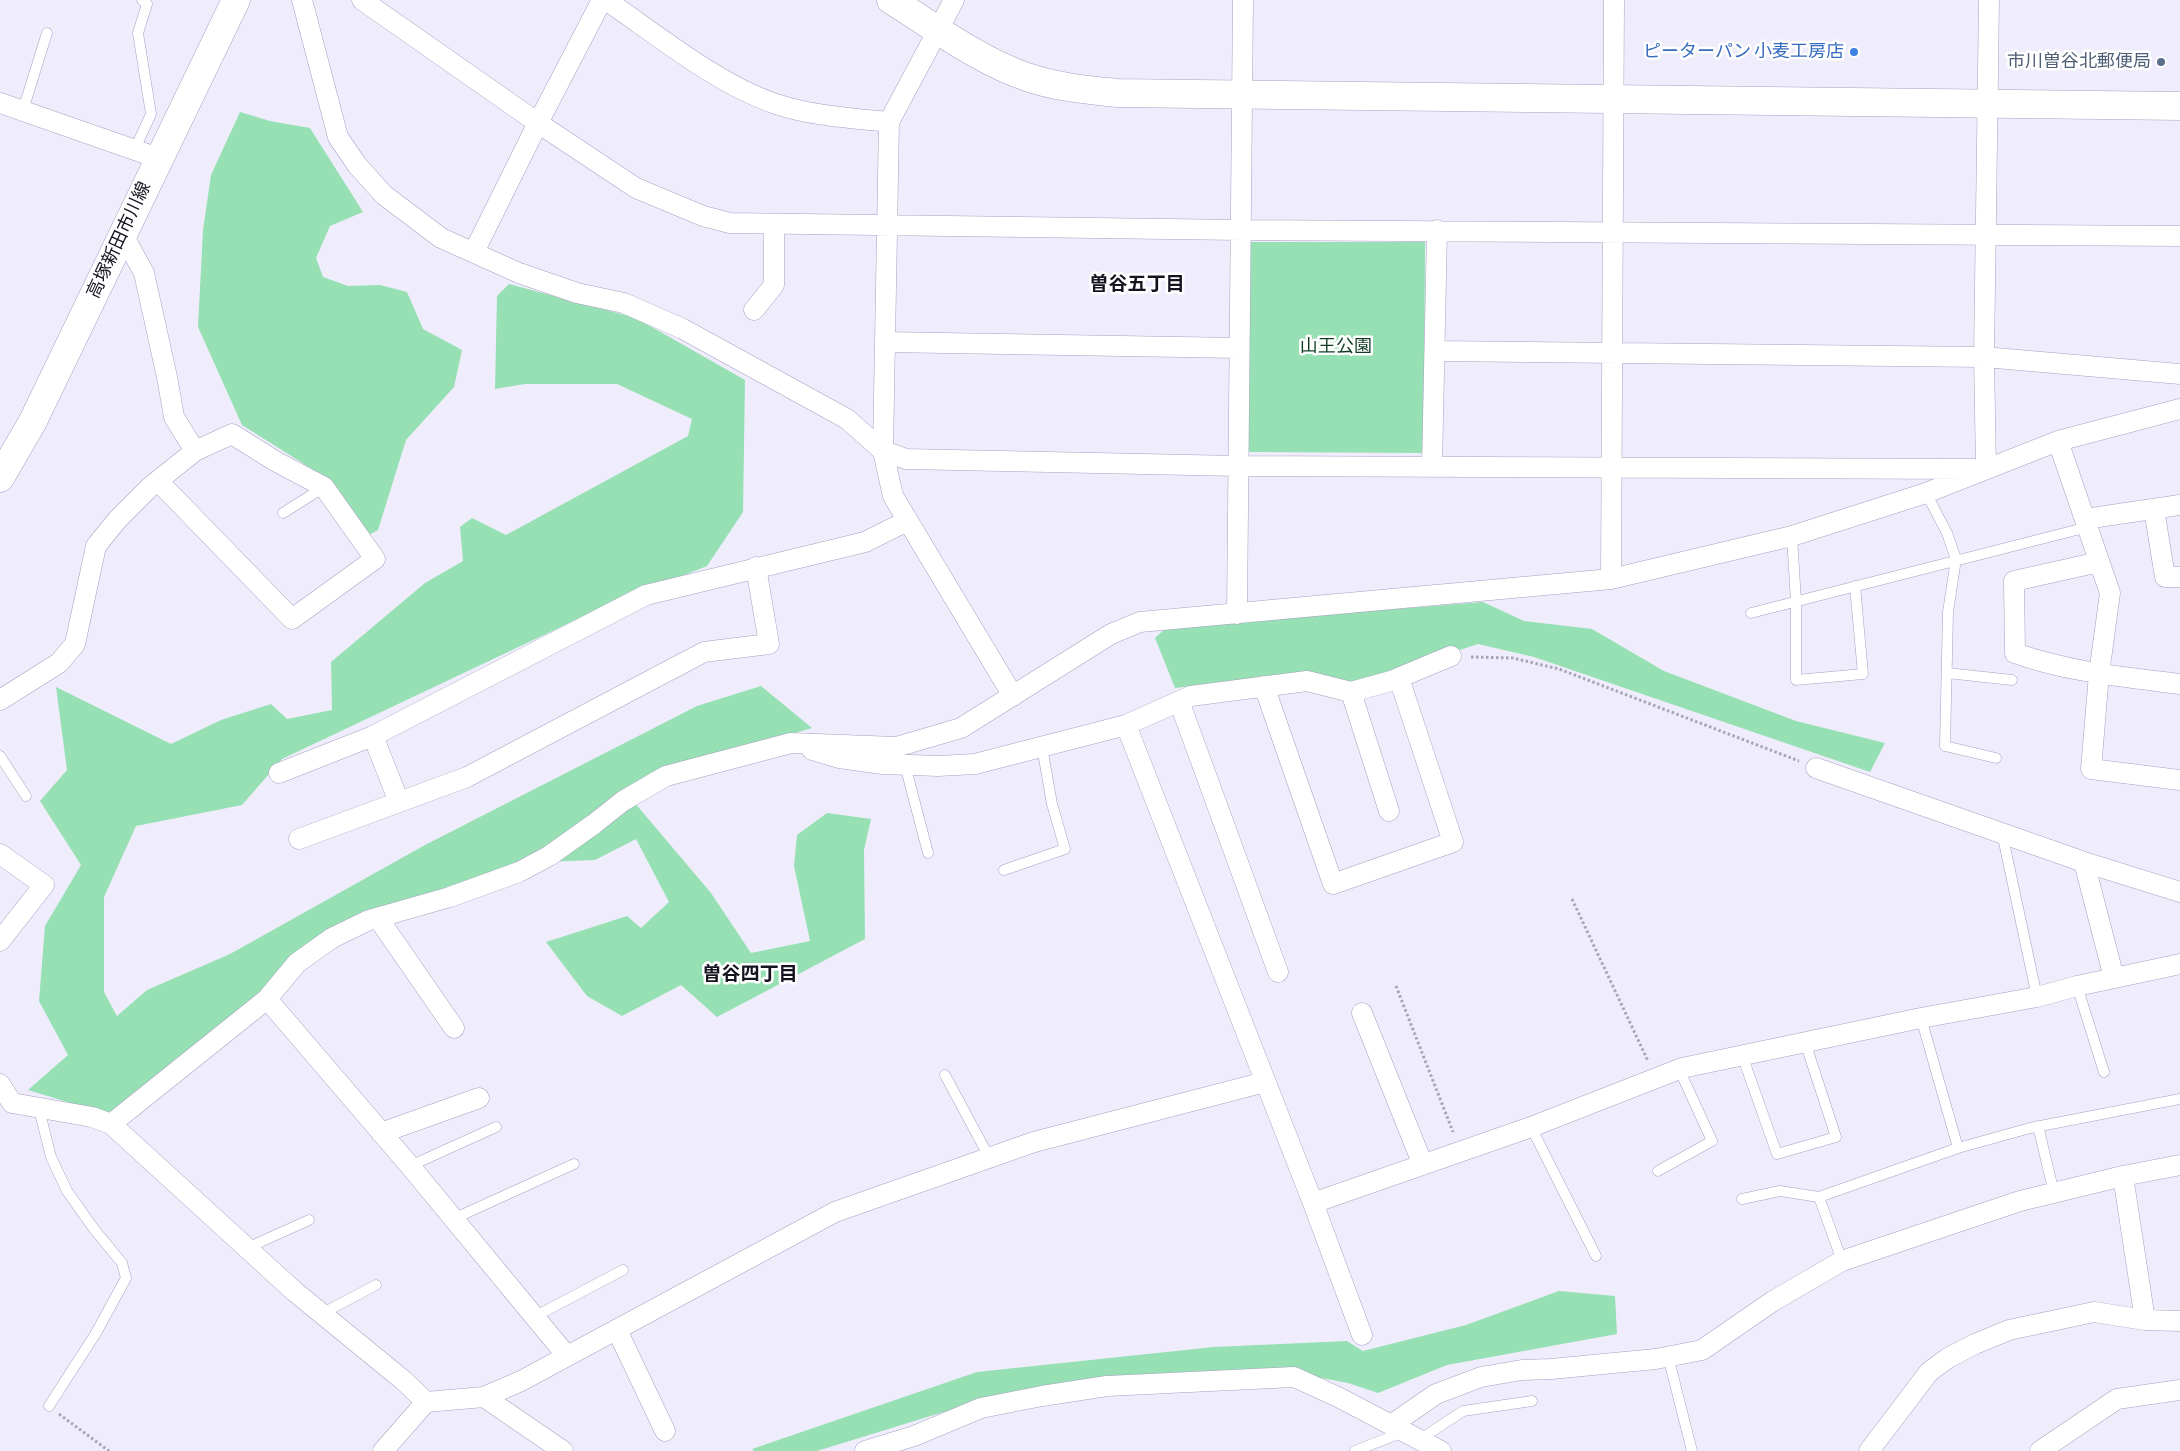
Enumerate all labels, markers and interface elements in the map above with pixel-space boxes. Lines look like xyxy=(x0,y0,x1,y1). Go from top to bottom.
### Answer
place label: ピーターパン 小麦工房店 xyxy=(1643,41,1844,63)
marker: ピーターパン 小麦工房店 xyxy=(1848,46,1860,58)
place label: 市川曽谷北郵便局 xyxy=(2007,51,2151,73)
marker: 市川曽谷北郵便局 xyxy=(2155,56,2167,68)
street label: 高塚新田市川線 xyxy=(83,178,155,302)
district label: 曽谷五丁目 xyxy=(1090,273,1184,295)
park label: 山王公園 xyxy=(1300,336,1372,358)
district label: 曽谷四丁目 xyxy=(703,963,797,985)

